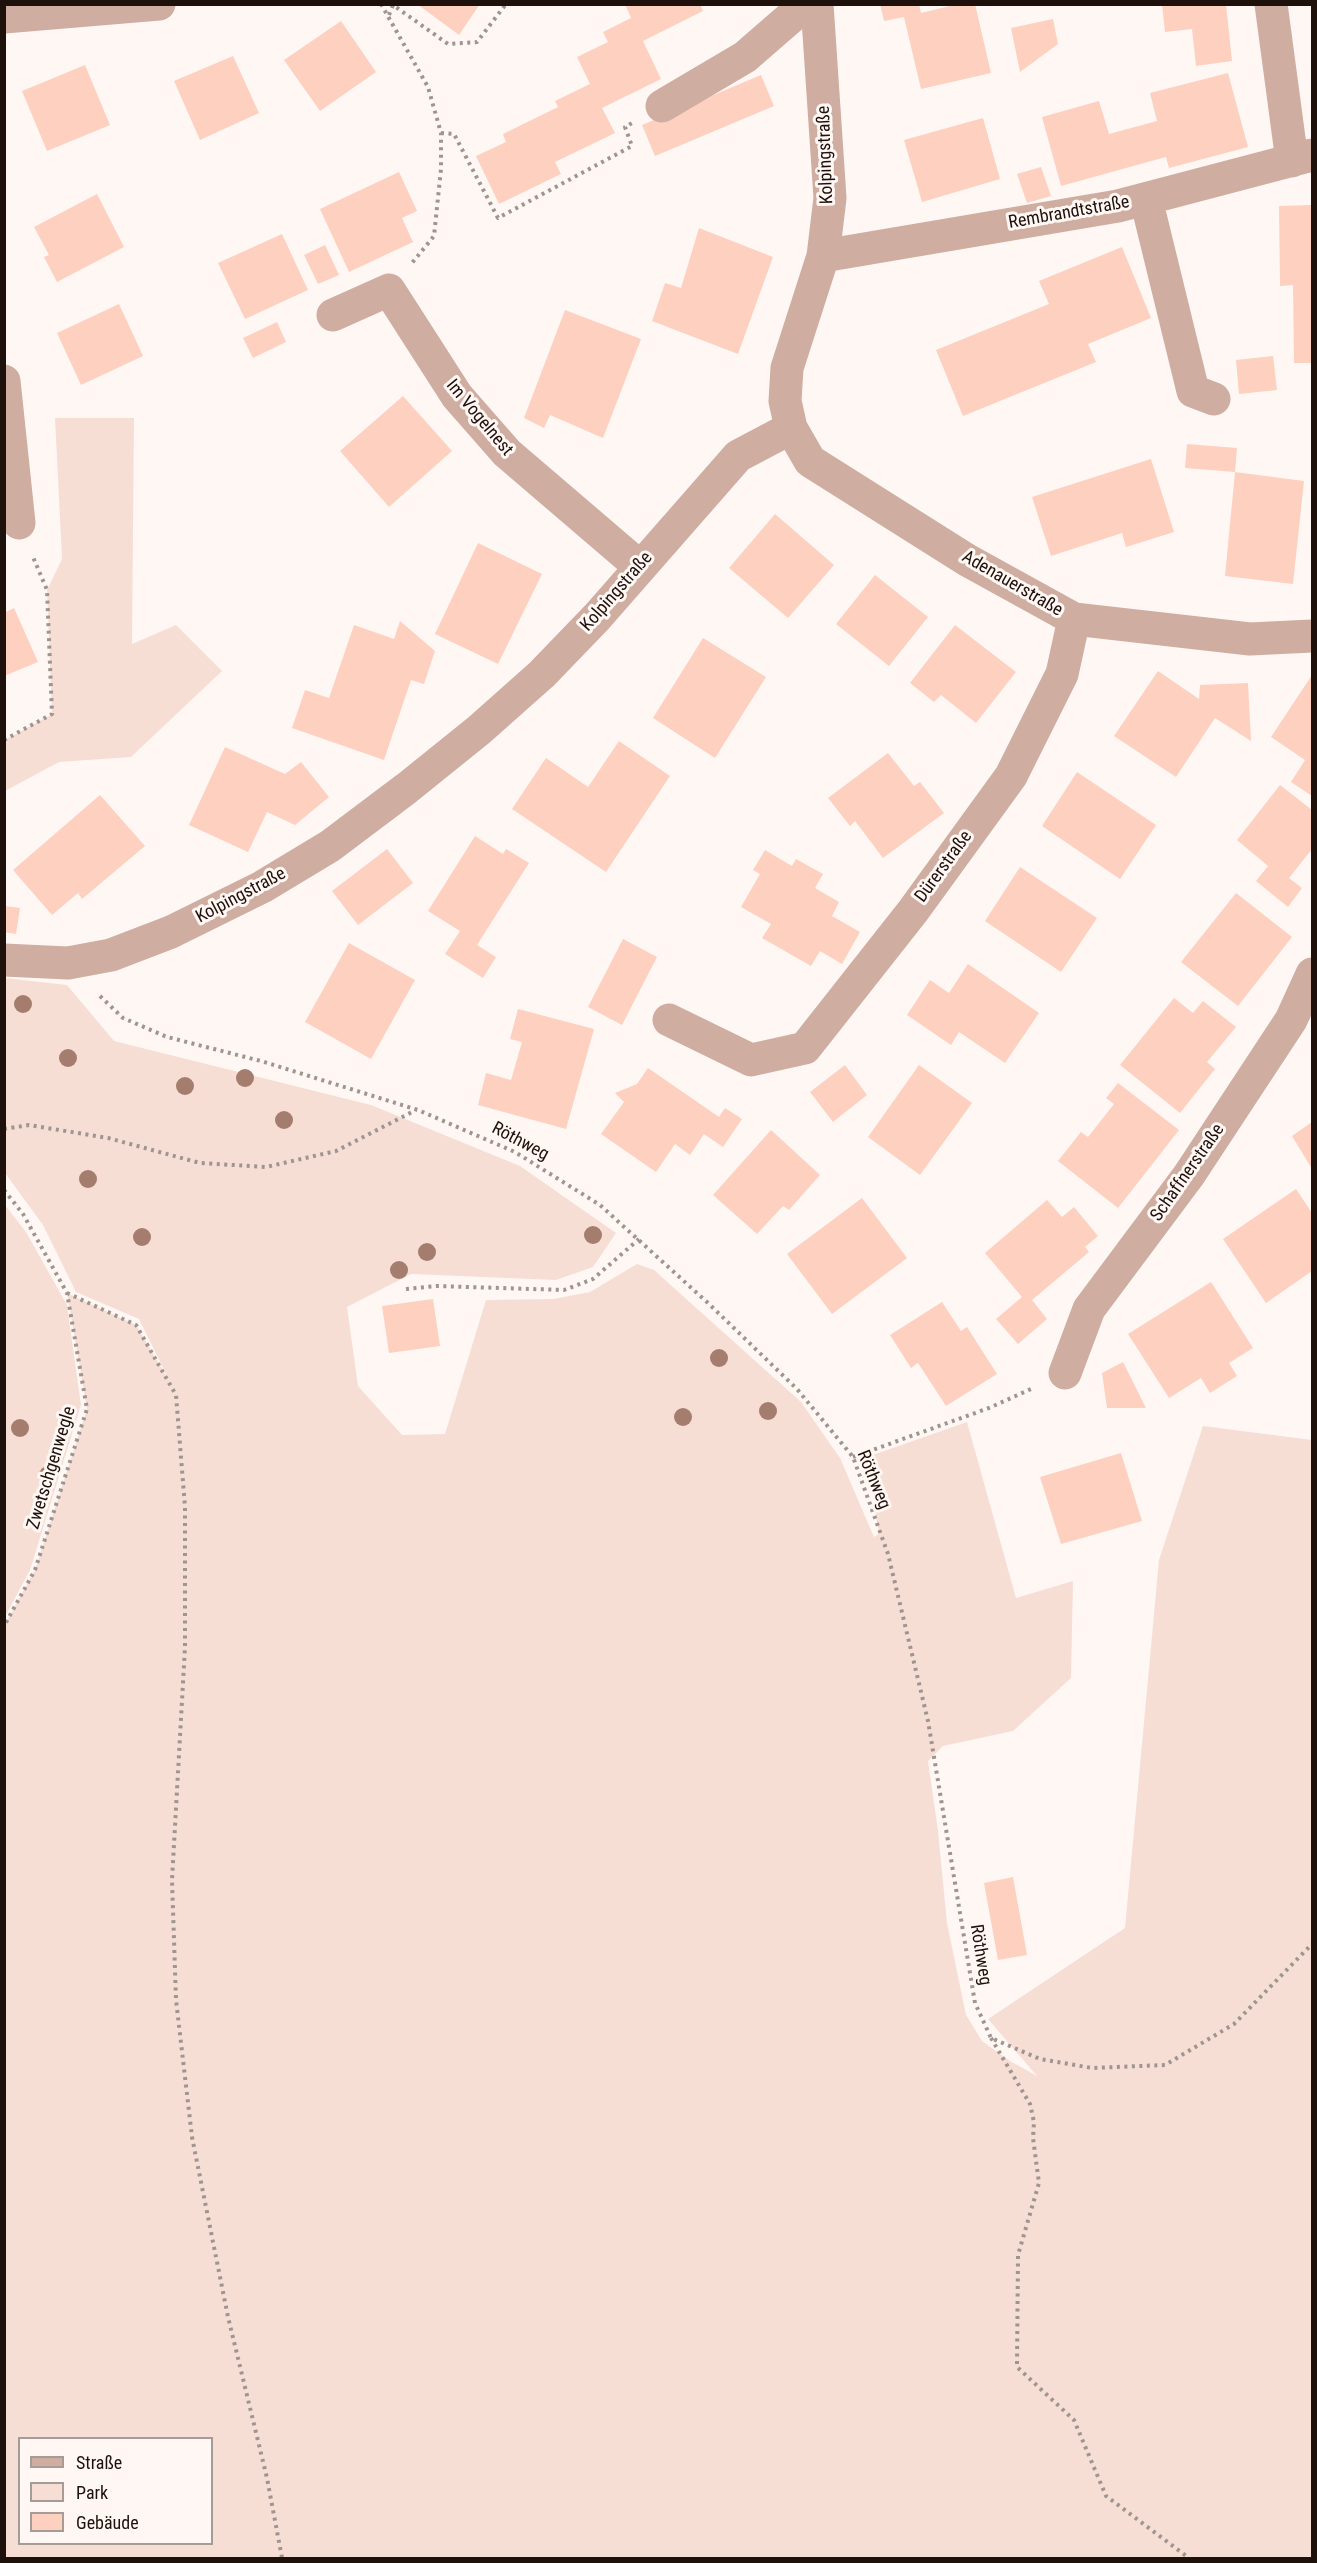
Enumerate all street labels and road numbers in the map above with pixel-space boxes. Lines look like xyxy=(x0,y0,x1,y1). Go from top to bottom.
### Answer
street label: Kolpingstraße xyxy=(813,105,839,205)
street label: Rembrandtstraße xyxy=(1007,192,1131,234)
street label: Im Vogelnest xyxy=(441,375,517,461)
street label: Adenauerstraße xyxy=(958,546,1066,622)
street label: Kolpingstraße xyxy=(577,548,657,636)
street label: Dürerstraße xyxy=(911,827,977,907)
street label: Kolpingstraße xyxy=(192,863,290,929)
street label: Röthweg xyxy=(488,1118,552,1166)
street label: Schaffnerstraße xyxy=(1146,1120,1230,1226)
street label: Zwetschgenwegle xyxy=(23,1404,81,1532)
street label: Röthweg xyxy=(851,1447,895,1513)
street label: Röthweg xyxy=(965,1923,995,1987)

